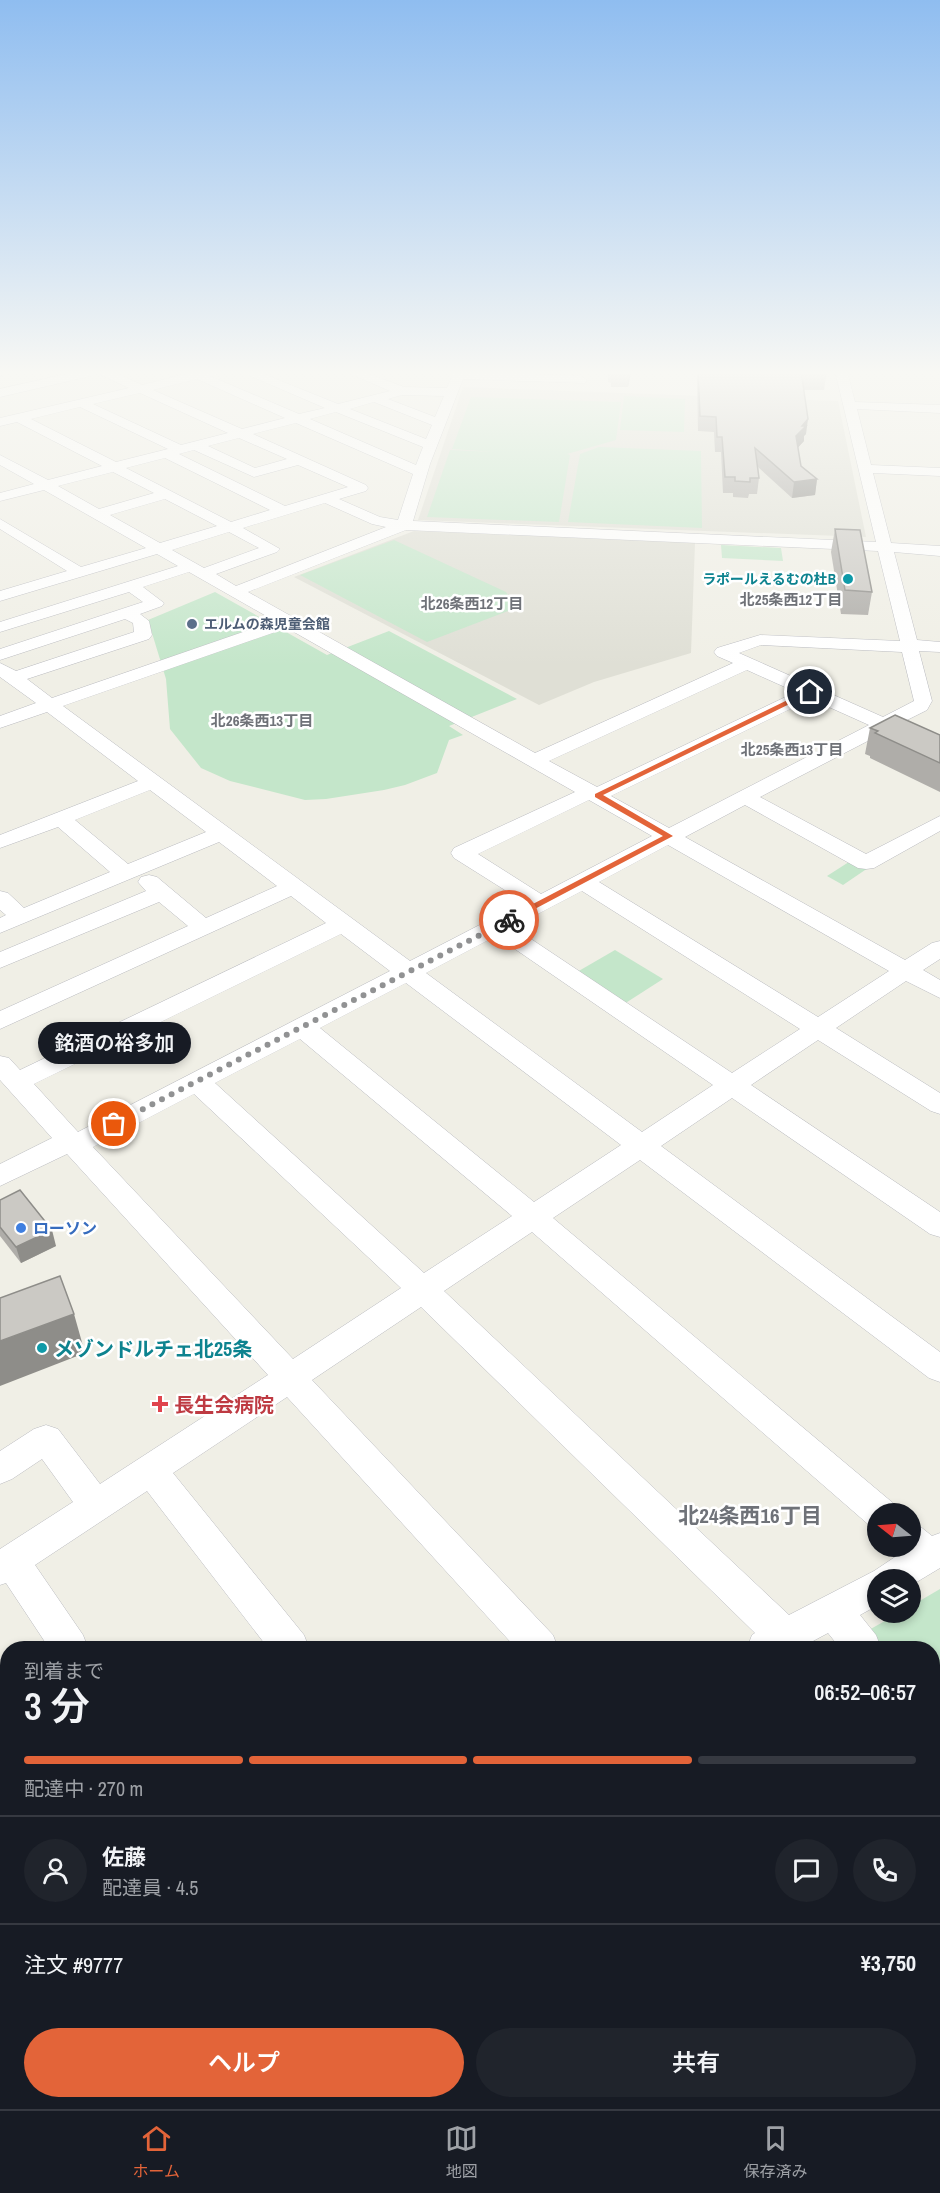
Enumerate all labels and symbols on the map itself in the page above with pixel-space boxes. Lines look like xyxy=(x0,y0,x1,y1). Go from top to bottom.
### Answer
place label: ラポールえるむの杜B xyxy=(702,570,836,588)
marker: ラポールえるむの杜B xyxy=(841,572,855,586)
district label: 北25条西12丁目 xyxy=(740,589,842,610)
district label: 北26条西12丁目 xyxy=(421,593,523,614)
place label: エルムの森児童会館 xyxy=(204,615,330,633)
marker: エルムの森児童会館 xyxy=(185,617,199,631)
pin xyxy=(784,666,835,717)
district label: 北26条西13丁目 xyxy=(211,710,313,731)
district label: 北25条西13丁目 xyxy=(741,739,843,760)
courier xyxy=(479,890,539,950)
callout: 銘酒の裕多加 xyxy=(38,1022,190,1064)
pin xyxy=(88,1098,139,1149)
place label: ローソン xyxy=(33,1217,97,1239)
marker: ローソン xyxy=(14,1221,28,1235)
place label: メゾンドルチェ北25条 xyxy=(54,1335,252,1362)
marker: メゾンドルチェ北25条 xyxy=(35,1341,49,1355)
place label: 長生会病院 xyxy=(174,1391,274,1418)
marker: 長生会病院 xyxy=(151,1395,169,1413)
district label: 北24条西16丁目 xyxy=(678,1501,822,1530)
north arrow xyxy=(867,1503,921,1557)

